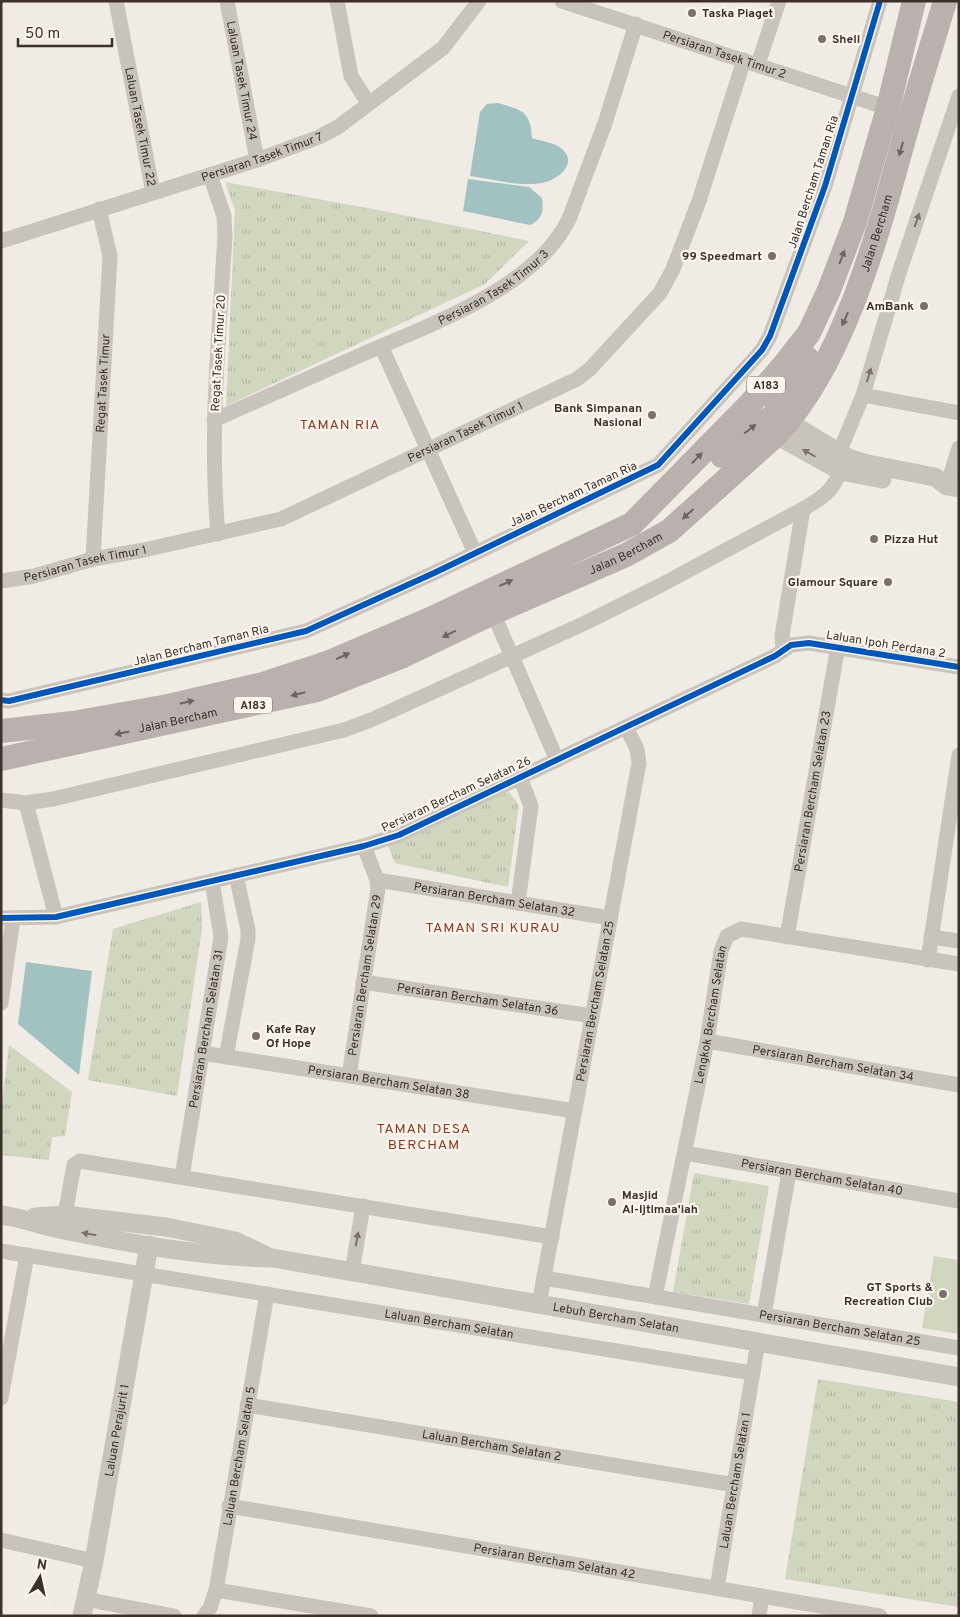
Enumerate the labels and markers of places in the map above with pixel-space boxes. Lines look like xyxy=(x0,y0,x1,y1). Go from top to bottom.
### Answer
place label: Taska Piaget xyxy=(702,6,773,22)
marker: Taska Piaget xyxy=(686,7,698,19)
place label: Shell xyxy=(832,32,860,48)
marker: Shell xyxy=(816,33,828,45)
place label: 99 Speedmart xyxy=(682,249,762,265)
marker: 99 Speedmart xyxy=(766,250,778,262)
place label: AmBank xyxy=(866,299,914,315)
marker: AmBank xyxy=(918,300,930,312)
place label: Bank Simpanan Nasional xyxy=(554,401,642,431)
marker: Bank Simpanan Nasional xyxy=(646,409,658,421)
place label: Pizza Hut xyxy=(884,532,939,548)
marker: Pizza Hut xyxy=(868,533,880,545)
place label: Glamour Square xyxy=(788,575,878,591)
marker: Glamour Square xyxy=(882,576,894,588)
place label: Kafe Ray Of Hope xyxy=(266,1022,316,1052)
marker: Kafe Ray Of Hope xyxy=(250,1030,262,1042)
place label: Masjid Al-Ijtimaa'iah xyxy=(622,1188,698,1218)
marker: Masjid Al-Ijtimaa'iah xyxy=(606,1196,618,1208)
place label: GT Sports & Recreation Club xyxy=(844,1280,933,1310)
marker: GT Sports & Recreation Club xyxy=(937,1288,949,1300)

